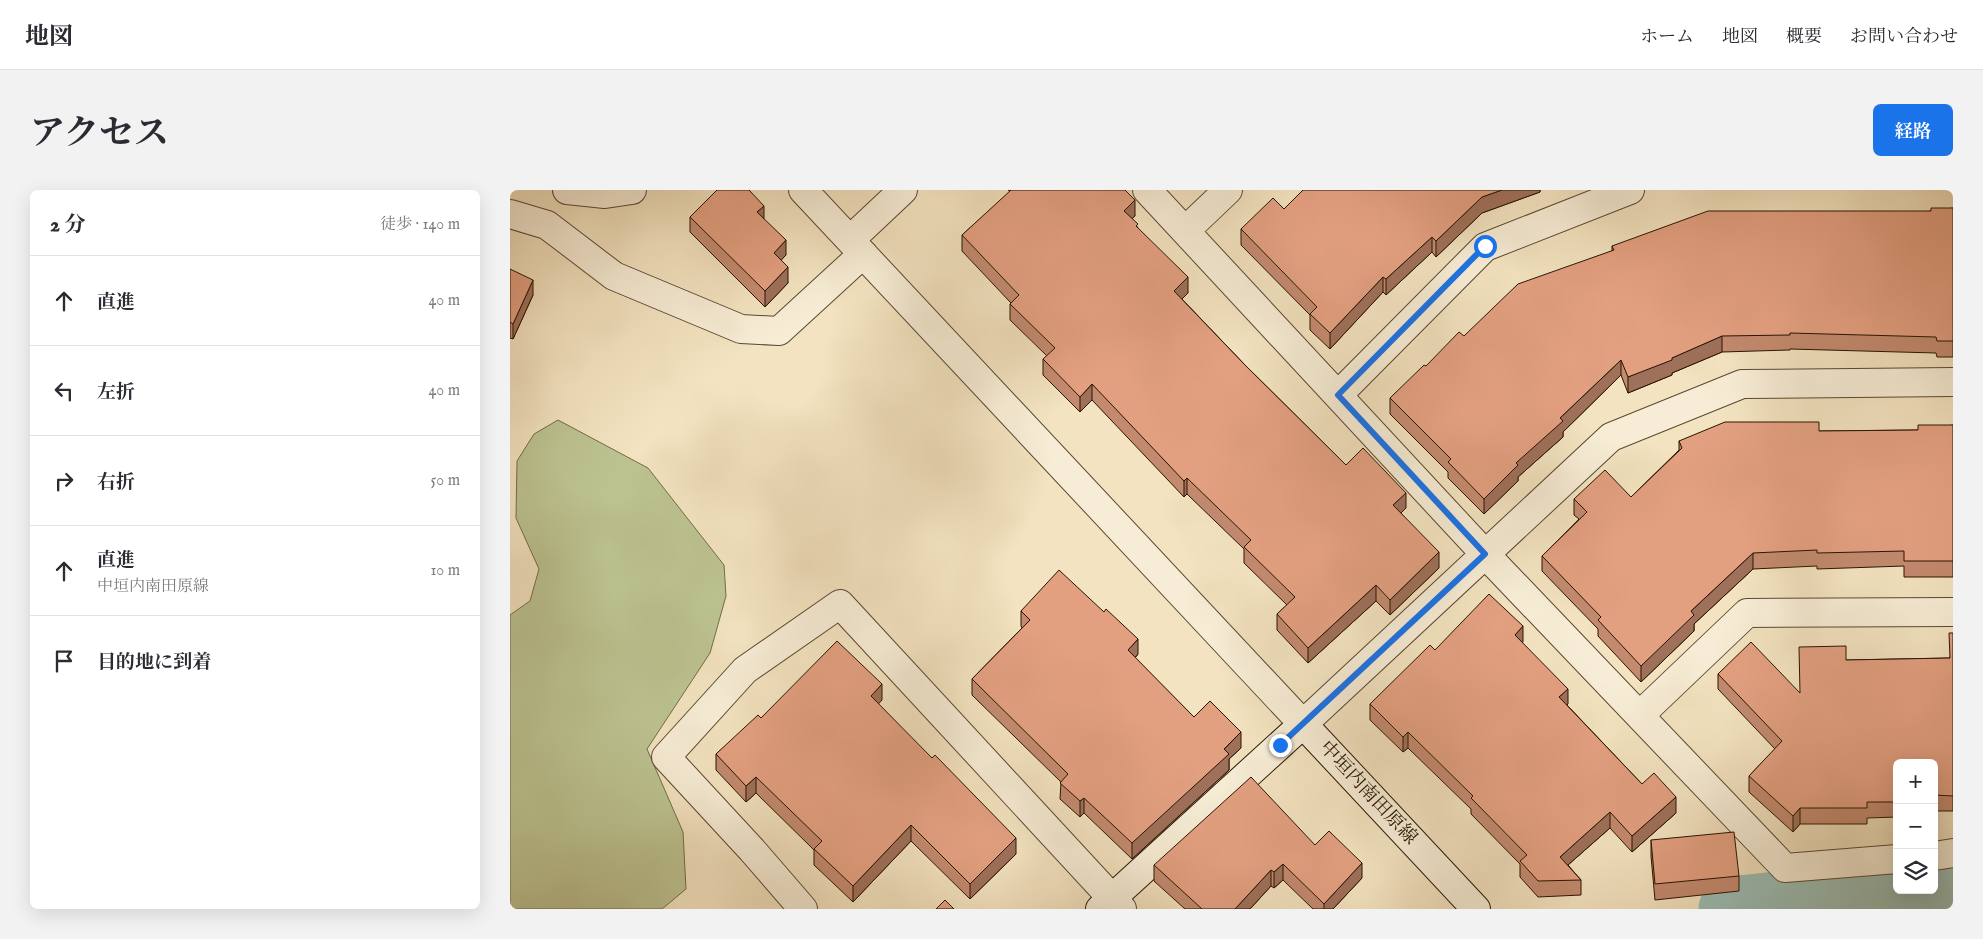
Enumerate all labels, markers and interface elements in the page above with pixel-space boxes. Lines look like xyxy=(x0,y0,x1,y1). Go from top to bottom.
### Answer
text: 地図 xyxy=(25,22,73,53)
text: ホーム xyxy=(1640,26,1694,49)
text: 地図 xyxy=(1722,26,1758,49)
text: 概要 xyxy=(1786,26,1822,49)
text: お問い合わせ xyxy=(1850,26,1958,49)
button: 経路 xyxy=(1873,104,1953,156)
text: アクセス xyxy=(30,112,169,157)
text: 2 分 xyxy=(50,212,85,239)
text: 徒歩 · 140 m xyxy=(380,215,460,235)
route start xyxy=(1474,235,1497,258)
icon: ahead xyxy=(50,287,78,315)
text: 直進 xyxy=(97,291,135,315)
text: 40 m xyxy=(428,291,460,311)
icon: left xyxy=(50,377,78,405)
text: 左折 xyxy=(97,381,135,405)
text: 40 m xyxy=(428,381,460,401)
icon: right xyxy=(50,467,78,495)
text: 右折 xyxy=(97,471,135,495)
text: 50 m xyxy=(431,471,460,491)
text: 直進 xyxy=(97,549,135,573)
icon: ahead xyxy=(50,557,78,585)
text: 10 m xyxy=(430,561,460,581)
text: 中垣内南田原線 xyxy=(97,577,209,597)
icon: arrive xyxy=(50,647,78,675)
text: 目的地に到着 xyxy=(97,651,211,675)
route end xyxy=(1269,734,1292,757)
street label: 中垣内南田原線 xyxy=(1314,736,1422,850)
map controls xyxy=(1893,759,1938,894)
button: + xyxy=(1893,759,1938,804)
button: − xyxy=(1893,804,1938,849)
button: layers xyxy=(1893,849,1938,894)

